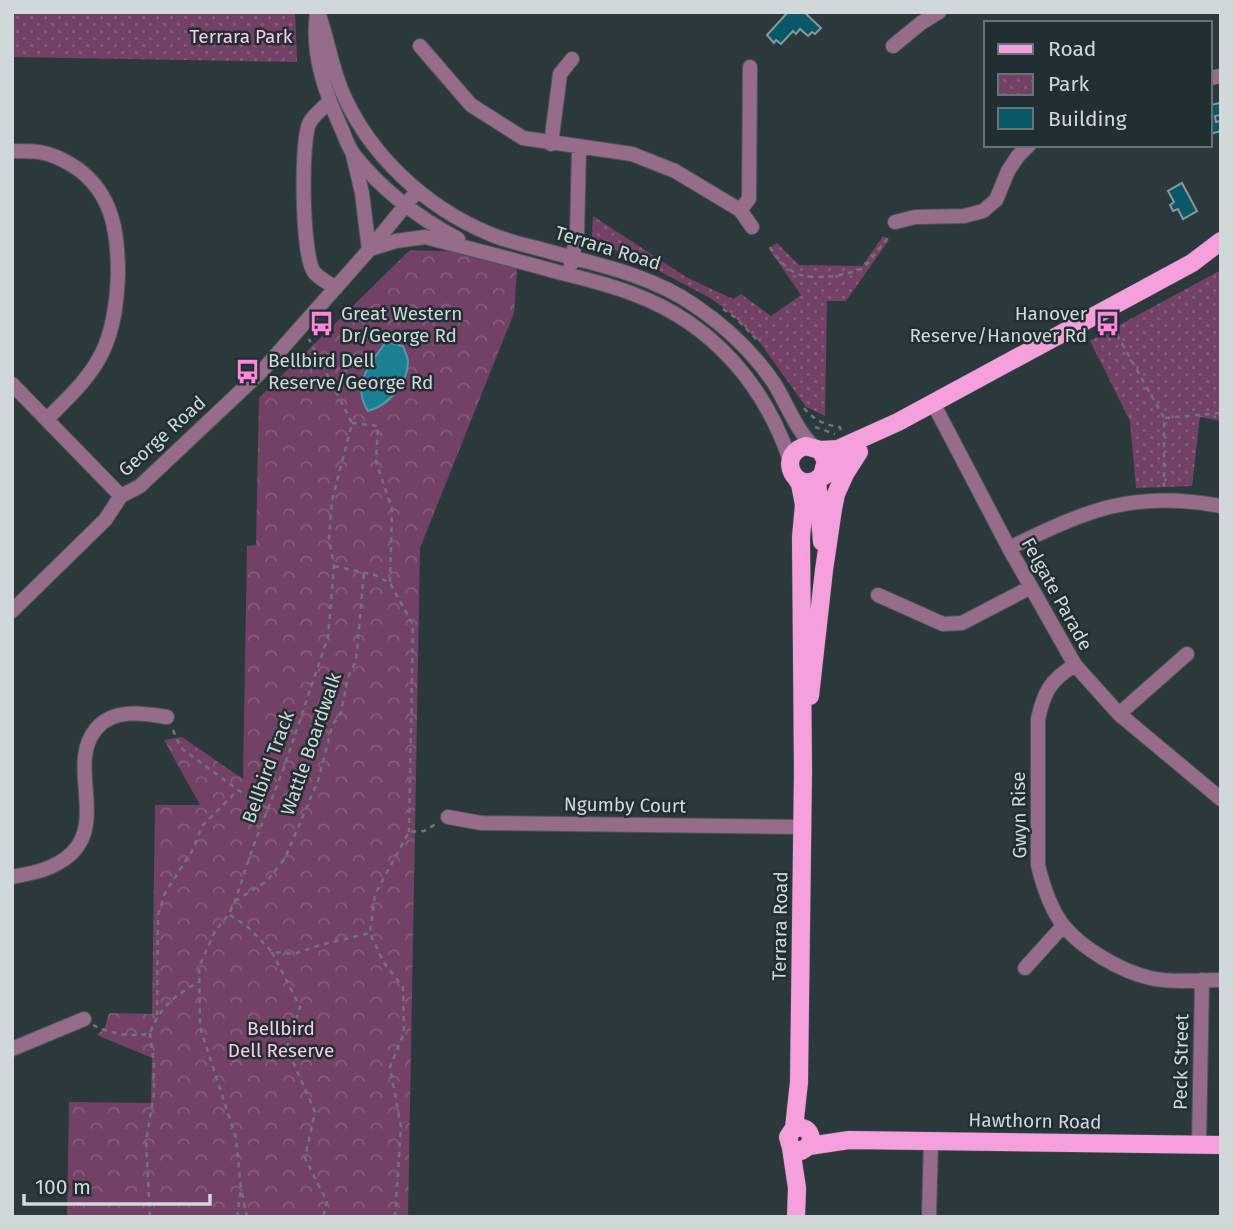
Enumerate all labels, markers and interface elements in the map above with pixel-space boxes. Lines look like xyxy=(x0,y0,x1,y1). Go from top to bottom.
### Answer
legend xyxy=(984,21,1212,147)
park label: Terrara Park xyxy=(190,25,293,48)
text: Road xyxy=(1048,36,1096,62)
text: Park xyxy=(1048,71,1090,97)
text: Building xyxy=(1048,106,1127,132)
street label: Terrara Road xyxy=(552,221,664,275)
place label: Great Western Dr/George Rd xyxy=(341,302,462,347)
place label: Hanover Reserve/Hanover Rd xyxy=(909,302,1088,347)
bus stop icon: Great Western Dr/George Rd xyxy=(307,310,335,338)
bus stop icon: Hanover Reserve/Hanover Rd xyxy=(1093,310,1121,338)
place label: Bellbird Dell Reserve/George Rd xyxy=(268,349,433,394)
bus stop icon: Bellbird Dell Reserve/George Rd xyxy=(234,357,262,385)
street label: George Road xyxy=(114,391,210,481)
street label: Felgate Parade xyxy=(1017,534,1097,654)
street label: Wattle Boardwalk xyxy=(276,669,346,818)
street label: Bellbird Track xyxy=(237,707,299,826)
street label: Gwyn Rise xyxy=(1007,771,1031,859)
street label: Ngumby Court xyxy=(564,792,686,818)
street label: Terrara Road xyxy=(768,871,792,981)
street label: Peck Street xyxy=(1169,1014,1193,1110)
park label: Bellbird Dell Reserve xyxy=(228,1017,334,1062)
street label: Hawthorn Road xyxy=(968,1108,1102,1134)
scale bar xyxy=(24,1162,210,1206)
text: 100 m xyxy=(35,1174,91,1200)

